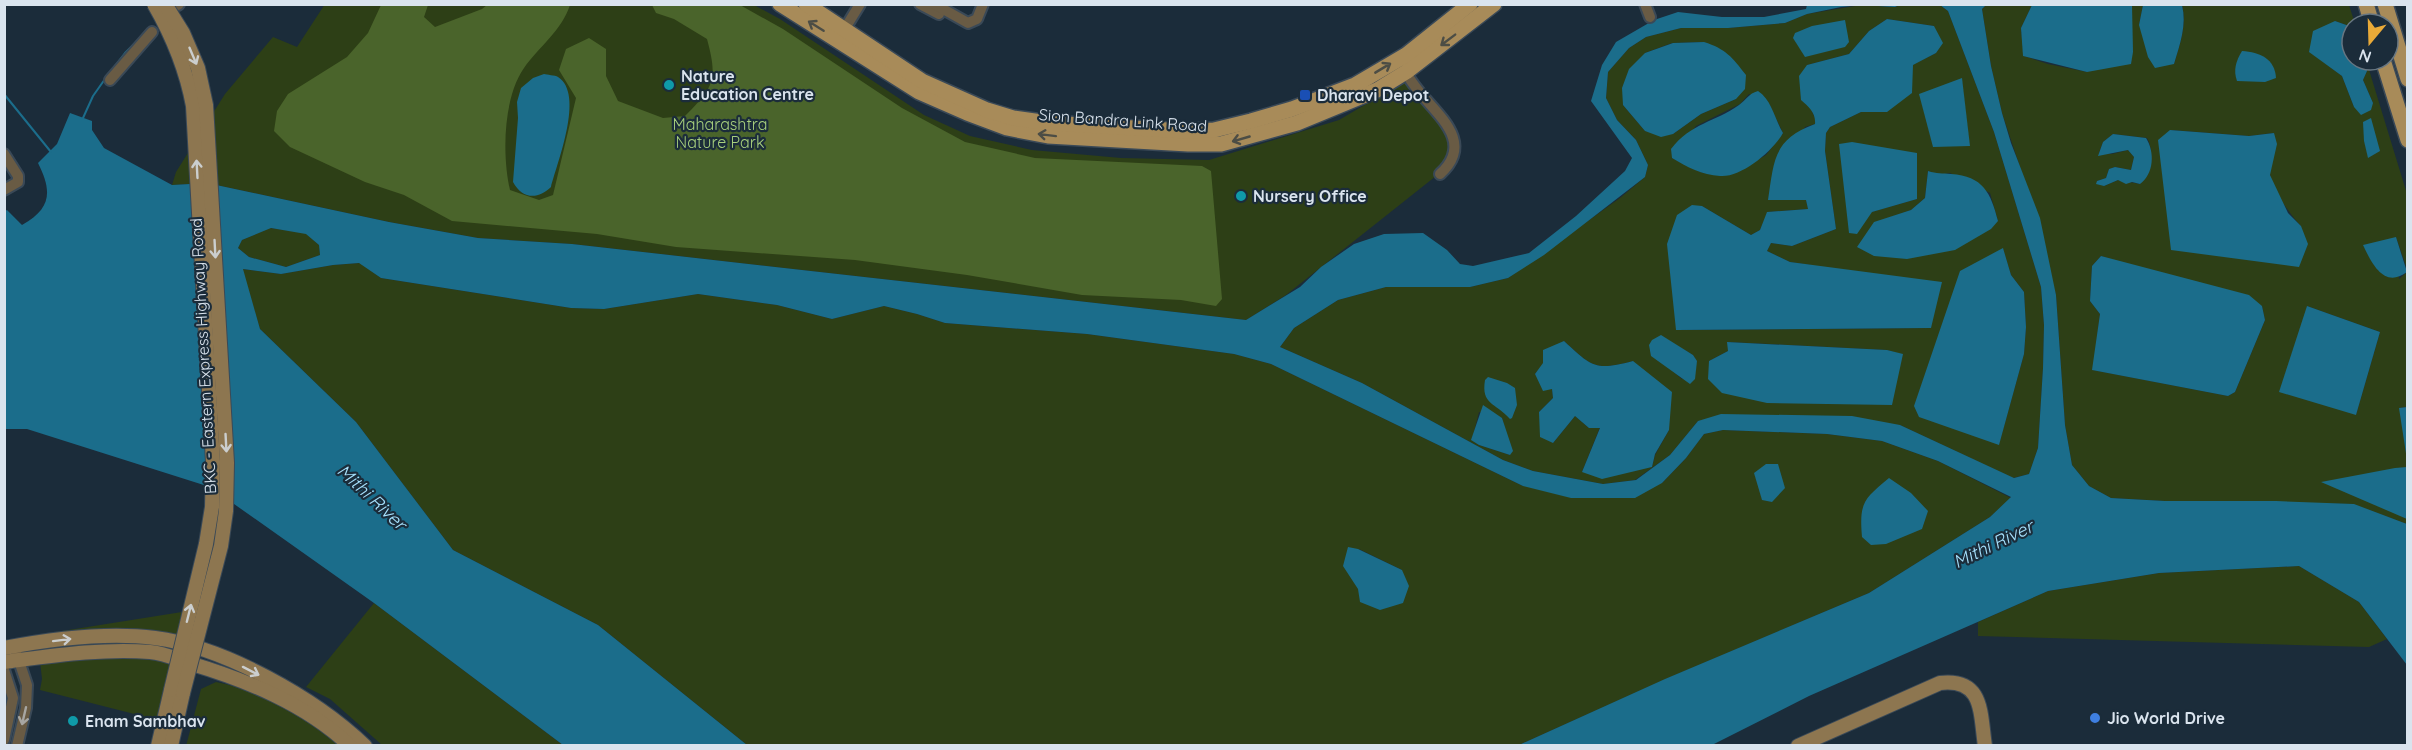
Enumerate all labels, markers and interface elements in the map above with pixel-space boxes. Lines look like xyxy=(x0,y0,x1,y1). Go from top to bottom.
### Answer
north arrow xyxy=(2340,12,2400,72)
one-way arrow xyxy=(808,19,825,31)
one-way arrow xyxy=(1440,34,1456,46)
text: N xyxy=(2356,45,2374,68)
one-way arrow xyxy=(188,46,199,65)
one-way arrow xyxy=(1374,62,1391,74)
place label: Nature Education Centre xyxy=(681,66,814,104)
marker: Nature Education Centre xyxy=(662,78,676,92)
place label: Dharavi Depot xyxy=(1317,85,1429,105)
marker: Dharavi Depot xyxy=(1298,88,1312,102)
street label: Sion Bandra Link Road xyxy=(1038,104,1208,136)
park label: Maharashtra Nature Park xyxy=(672,114,768,152)
one-way arrow xyxy=(1037,129,1057,140)
one-way arrow xyxy=(1232,133,1251,145)
one-way arrow xyxy=(191,160,202,180)
place label: Nursery Office xyxy=(1253,186,1367,206)
marker: Nursery Office xyxy=(1234,189,1248,203)
street label: BKC - Eastern Express Highway Road xyxy=(186,218,220,494)
one-way arrow xyxy=(209,238,220,258)
one-way arrow xyxy=(220,433,231,453)
water label: Mithi River xyxy=(333,459,413,536)
water label: Mithi River xyxy=(1949,514,2039,573)
one-way arrow xyxy=(184,604,196,623)
one-way arrow xyxy=(52,634,72,645)
one-way arrow xyxy=(242,665,260,677)
one-way arrow xyxy=(18,706,29,725)
place label: Jio World Drive xyxy=(2107,708,2225,728)
place label: Enam Sambhav xyxy=(85,711,206,731)
marker: Jio World Drive xyxy=(2088,711,2102,725)
marker: Enam Sambhav xyxy=(66,714,80,728)

